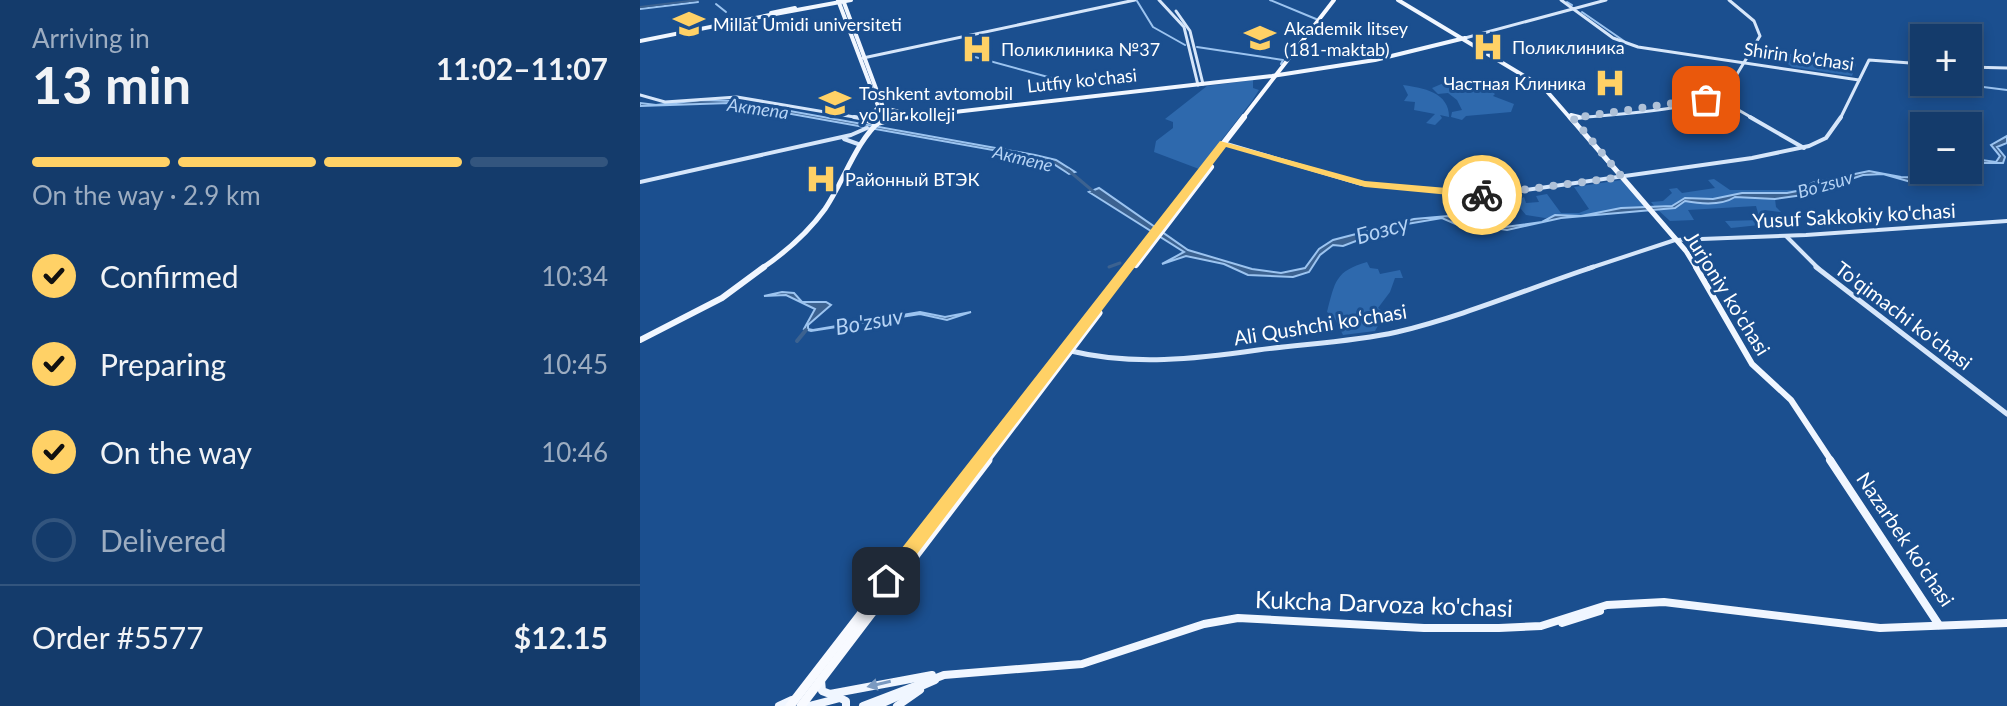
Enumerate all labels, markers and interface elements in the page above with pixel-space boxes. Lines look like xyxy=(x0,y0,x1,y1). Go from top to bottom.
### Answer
school or university icon: Millat Umidi universiteti xyxy=(672,7,706,41)
place label: Millat Umidi universiteti xyxy=(713,13,902,35)
place label: Akademik litsey (181-maktab) xyxy=(1284,17,1409,60)
school or university icon: Akademik litsey (181-maktab) xyxy=(1243,21,1277,55)
text: Arriving in xyxy=(32,22,150,54)
map controls xyxy=(1910,24,1982,184)
button: + xyxy=(1910,24,1982,96)
hospital icon: Поликлиника xyxy=(1471,30,1505,64)
hospital icon: Поликлиника №37 xyxy=(960,32,994,66)
place label: Поликлиника xyxy=(1512,36,1625,58)
street label: Shirin ko'chasi xyxy=(1743,37,1855,75)
place label: Поликлиника №37 xyxy=(1001,38,1160,60)
text: 11:02–11:07 xyxy=(436,50,608,86)
text: 13 min xyxy=(32,53,191,115)
street label: Lutfiy ko'chasi xyxy=(1026,63,1138,97)
hospital icon: Частная Клиника xyxy=(1593,66,1627,100)
pin xyxy=(1672,66,1740,134)
place label: Частная Клиника xyxy=(1443,72,1586,94)
icon: bag xyxy=(1684,78,1728,122)
place label: Toshkent avtomobil yo'llar kolleji xyxy=(859,82,1013,125)
school or university icon: Toshkent avtomobil yo'llar kolleji xyxy=(818,86,852,120)
water label: Актепа xyxy=(725,93,790,123)
button: − xyxy=(1910,112,1982,184)
water label: Актепе xyxy=(990,140,1055,176)
courier xyxy=(1442,155,1522,235)
hospital icon: Районный ВТЭК xyxy=(804,162,838,196)
water label: Boʻzsuv xyxy=(1795,166,1856,202)
place label: Районный ВТЭК xyxy=(845,168,979,190)
icon: bike xyxy=(1460,173,1504,217)
text: On the way · 2.9 km xyxy=(32,179,261,211)
street label: Yusuf Sakkokiy ko'chasi xyxy=(1752,198,1956,232)
water label: Бозсу xyxy=(1352,208,1412,249)
street label: Jurjoniy ko'chasi xyxy=(1680,226,1776,360)
icon: check xyxy=(32,254,76,298)
street label: To'qimachi ko'chasi xyxy=(1831,256,1977,374)
text: Confirmed xyxy=(100,258,239,294)
text: 10:34 xyxy=(541,260,608,292)
street label: Ali Qushchi koʻchasi xyxy=(1232,298,1408,350)
water label: Bo'zsuv xyxy=(833,302,906,340)
icon: check xyxy=(32,342,76,386)
text: Preparing xyxy=(100,346,226,382)
text: 10:45 xyxy=(541,348,608,380)
icon: check xyxy=(32,430,76,474)
text: On the way xyxy=(100,434,252,470)
text: 10:46 xyxy=(541,436,608,468)
street label: Nazarbek ko'chasi xyxy=(1852,467,1960,611)
text: Delivered xyxy=(100,522,227,558)
pin xyxy=(852,547,920,615)
icon: home xyxy=(864,559,908,603)
street label: Kukcha Darvoza ko'chasi xyxy=(1255,584,1513,622)
text: Order #5577 xyxy=(32,619,204,655)
text: $12.15 xyxy=(514,619,608,655)
one-way arrow xyxy=(866,678,891,690)

